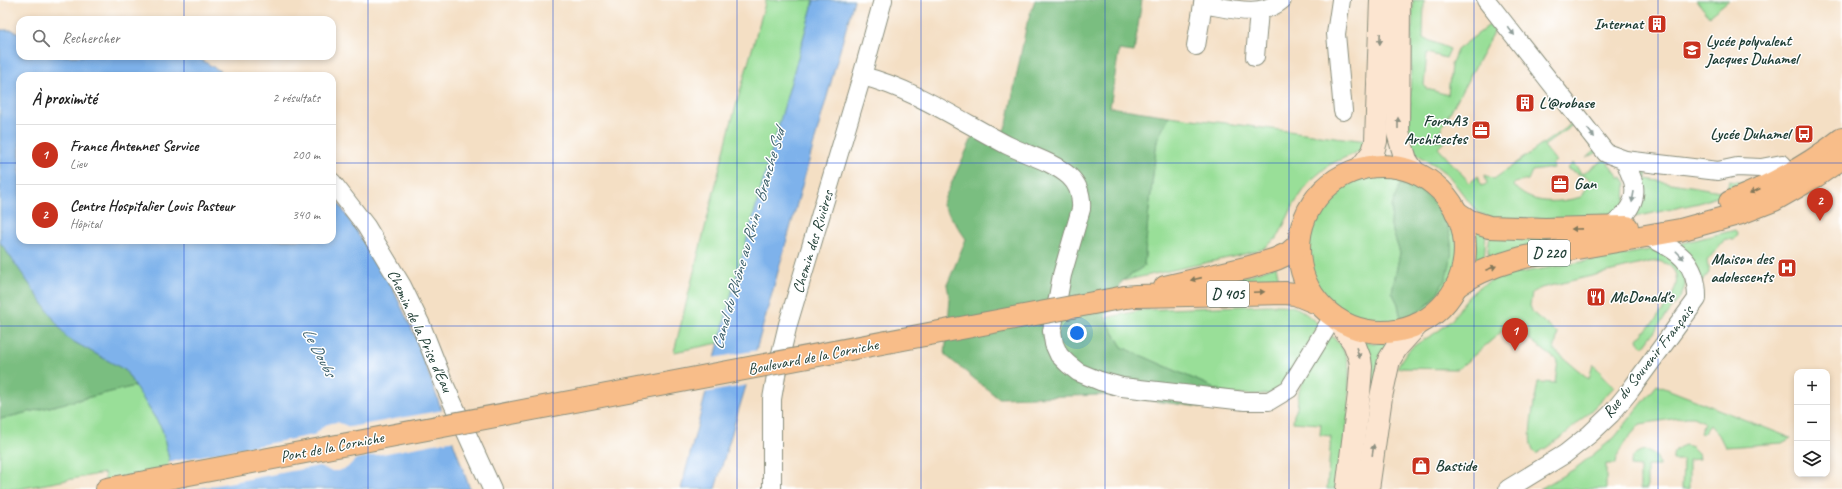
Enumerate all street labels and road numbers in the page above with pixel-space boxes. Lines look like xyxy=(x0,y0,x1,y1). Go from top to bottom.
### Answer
street label: Chemin des Rivières xyxy=(788,187,839,296)
road number: D 220 xyxy=(1528,240,1570,266)
street label: Chemin de la Prise d'Eau xyxy=(383,266,458,397)
road number: D 405 xyxy=(1207,281,1249,307)
street label: Rue du Souvenir Français xyxy=(1598,301,1699,422)
street label: Boulevard de la Corniche xyxy=(746,334,882,379)
street label: Pont de la Corniche xyxy=(279,427,387,467)

